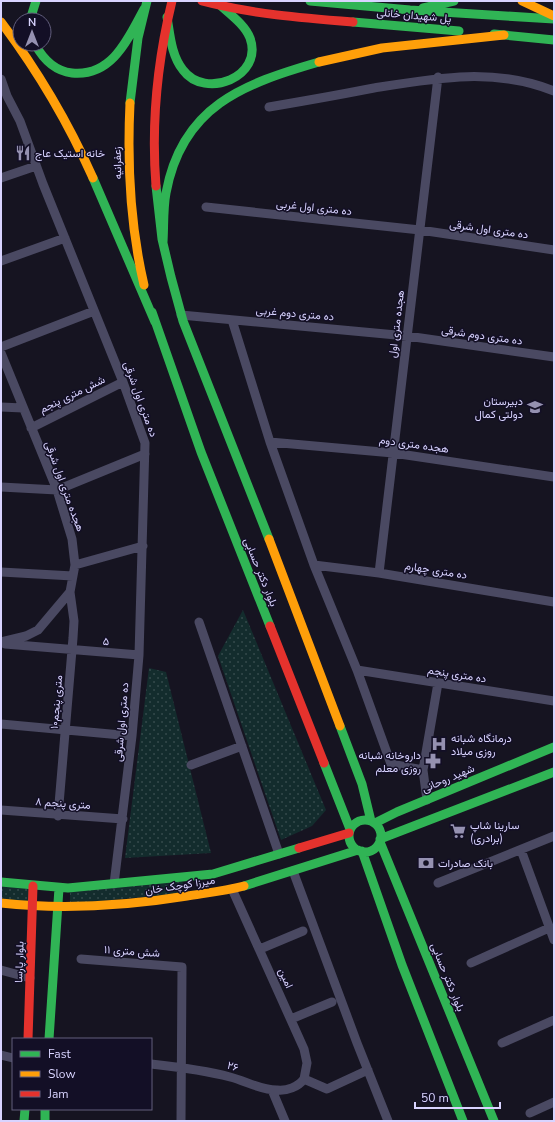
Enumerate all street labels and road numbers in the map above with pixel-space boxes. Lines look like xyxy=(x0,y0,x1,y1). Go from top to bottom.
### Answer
street label: پل شهیدان خانلی xyxy=(376,5,452,26)
street label: زعفرانیه xyxy=(109,146,126,180)
street label: ده متری اول غربی xyxy=(275,196,353,219)
street label: ده متری اول شرقی xyxy=(449,217,529,242)
street label: هجده متری اول xyxy=(385,289,408,359)
street label: ده متری دوم غربی xyxy=(255,303,335,324)
street label: ده متری دوم شرقی xyxy=(440,322,523,349)
street label: ده متری اول شرقی xyxy=(120,359,161,439)
street label: شش متری پنجم xyxy=(37,372,108,417)
street label: هجده متری دوم xyxy=(378,432,450,457)
street label: هجده متری اول شرقی xyxy=(41,439,88,534)
street label: بلوار دکتر حسابی xyxy=(240,536,281,609)
street label: ده متری چهارم xyxy=(404,558,468,583)
street label: ۵ xyxy=(102,634,110,649)
street label: ده متری پنجم xyxy=(426,662,487,687)
street label: ۱۰متری پنجم xyxy=(47,674,66,730)
street label: ده متری اول شرقی xyxy=(111,682,132,762)
street label: شهید روحانی xyxy=(420,761,477,796)
street label: ۸ متری پنجم xyxy=(35,794,91,813)
street label: میرزا کوچک خان xyxy=(144,873,216,898)
street label: بلوار پارسا xyxy=(11,941,28,983)
street label: بلوار دکتر حسابی xyxy=(427,941,468,1014)
street label: شش متری ۱۱ xyxy=(103,942,161,961)
street label: امین xyxy=(274,966,297,991)
street label: ۲۶ xyxy=(225,1058,240,1075)

